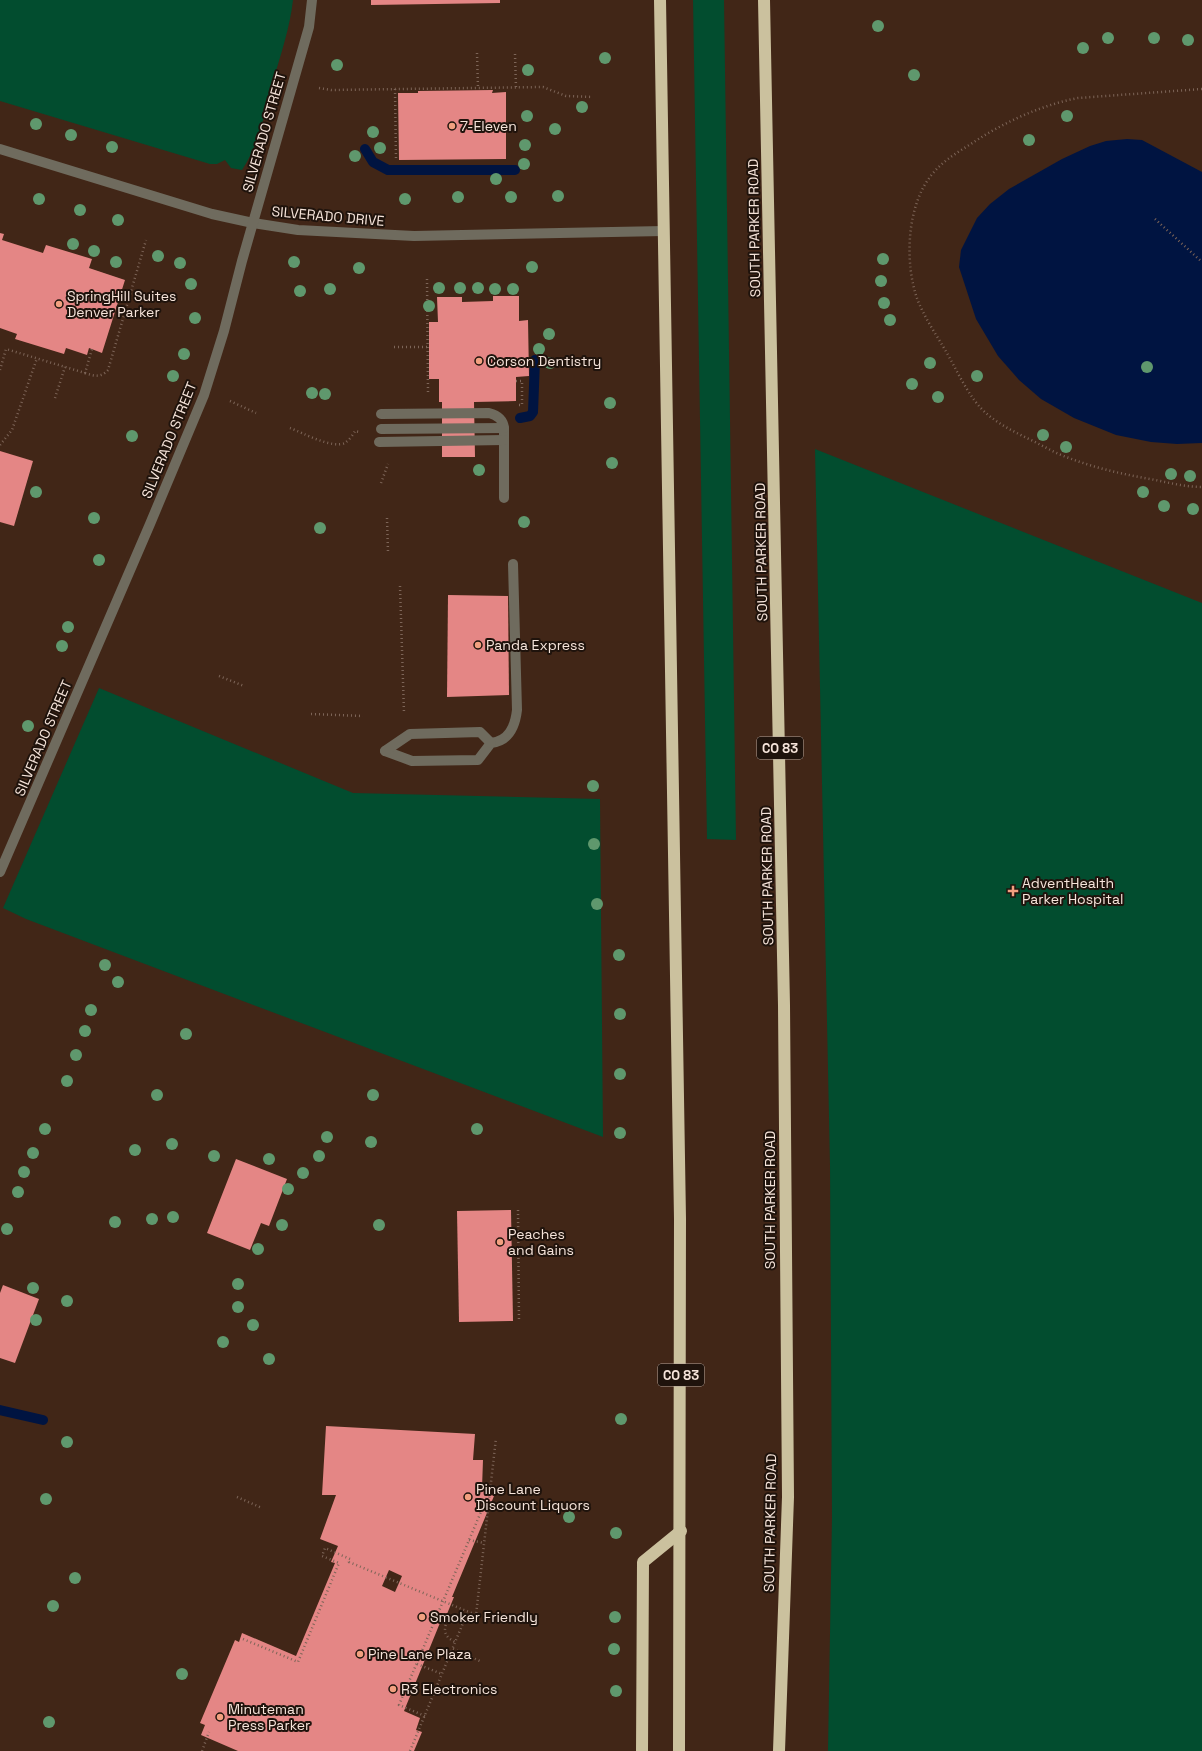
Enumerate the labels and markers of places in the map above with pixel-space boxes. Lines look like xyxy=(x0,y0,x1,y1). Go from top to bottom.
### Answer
place label: 7-Eleven xyxy=(460,117,517,135)
marker: 7-Eleven xyxy=(447,121,457,131)
place label: SpringHill Suites Denver Parker xyxy=(67,287,176,321)
marker: SpringHill Suites Denver Parker xyxy=(54,299,64,309)
place label: Corson Dentistry xyxy=(487,352,601,370)
marker: Corson Dentistry xyxy=(474,356,484,366)
place label: Panda Express xyxy=(486,636,585,654)
marker: Panda Express xyxy=(473,640,483,650)
place label: AdventHealth Parker Hospital xyxy=(1022,874,1123,908)
marker: AdventHealth Parker Hospital xyxy=(1007,885,1019,897)
place label: Peaches and Gains xyxy=(508,1225,574,1259)
marker: Peaches and Gains xyxy=(495,1237,505,1247)
place label: Pine Lane Discount Liquors xyxy=(476,1480,590,1514)
marker: Pine Lane Discount Liquors xyxy=(463,1492,473,1502)
place label: Smoker Friendly xyxy=(430,1608,538,1626)
marker: Smoker Friendly xyxy=(417,1612,427,1622)
place label: Pine Lane Plaza xyxy=(368,1645,472,1663)
marker: Pine Lane Plaza xyxy=(355,1649,365,1659)
place label: R3 Electronics xyxy=(401,1680,497,1698)
marker: R3 Electronics xyxy=(388,1684,398,1694)
place label: Minuteman Press Parker xyxy=(228,1700,310,1734)
marker: Minuteman Press Parker xyxy=(215,1712,225,1722)

